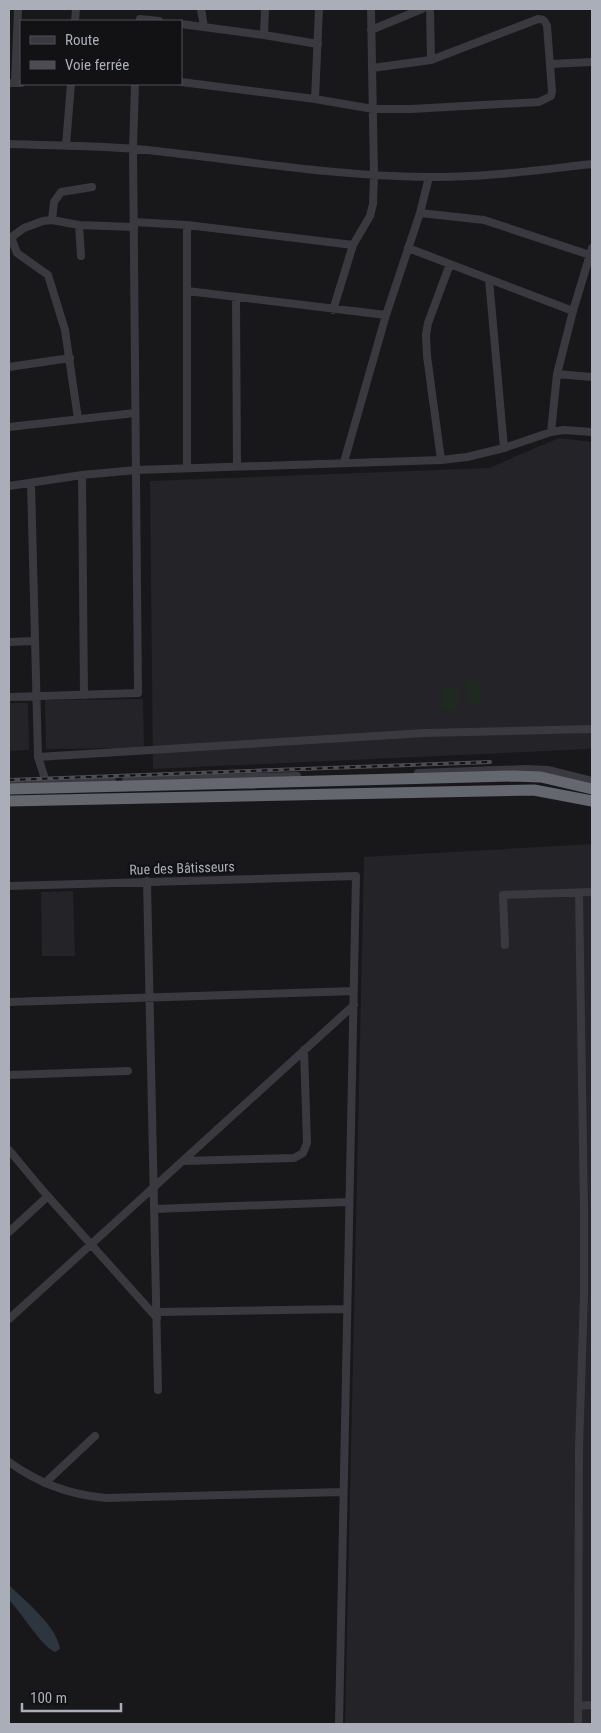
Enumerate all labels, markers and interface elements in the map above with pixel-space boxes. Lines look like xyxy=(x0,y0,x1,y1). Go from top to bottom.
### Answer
legend xyxy=(20,20,182,85)
text: Route xyxy=(65,31,99,49)
text: Voie ferrée xyxy=(65,56,129,74)
street label: Rue des Bâtisseurs xyxy=(129,858,235,878)
scale bar xyxy=(22,1680,121,1712)
text: 100 m xyxy=(30,1689,67,1707)

